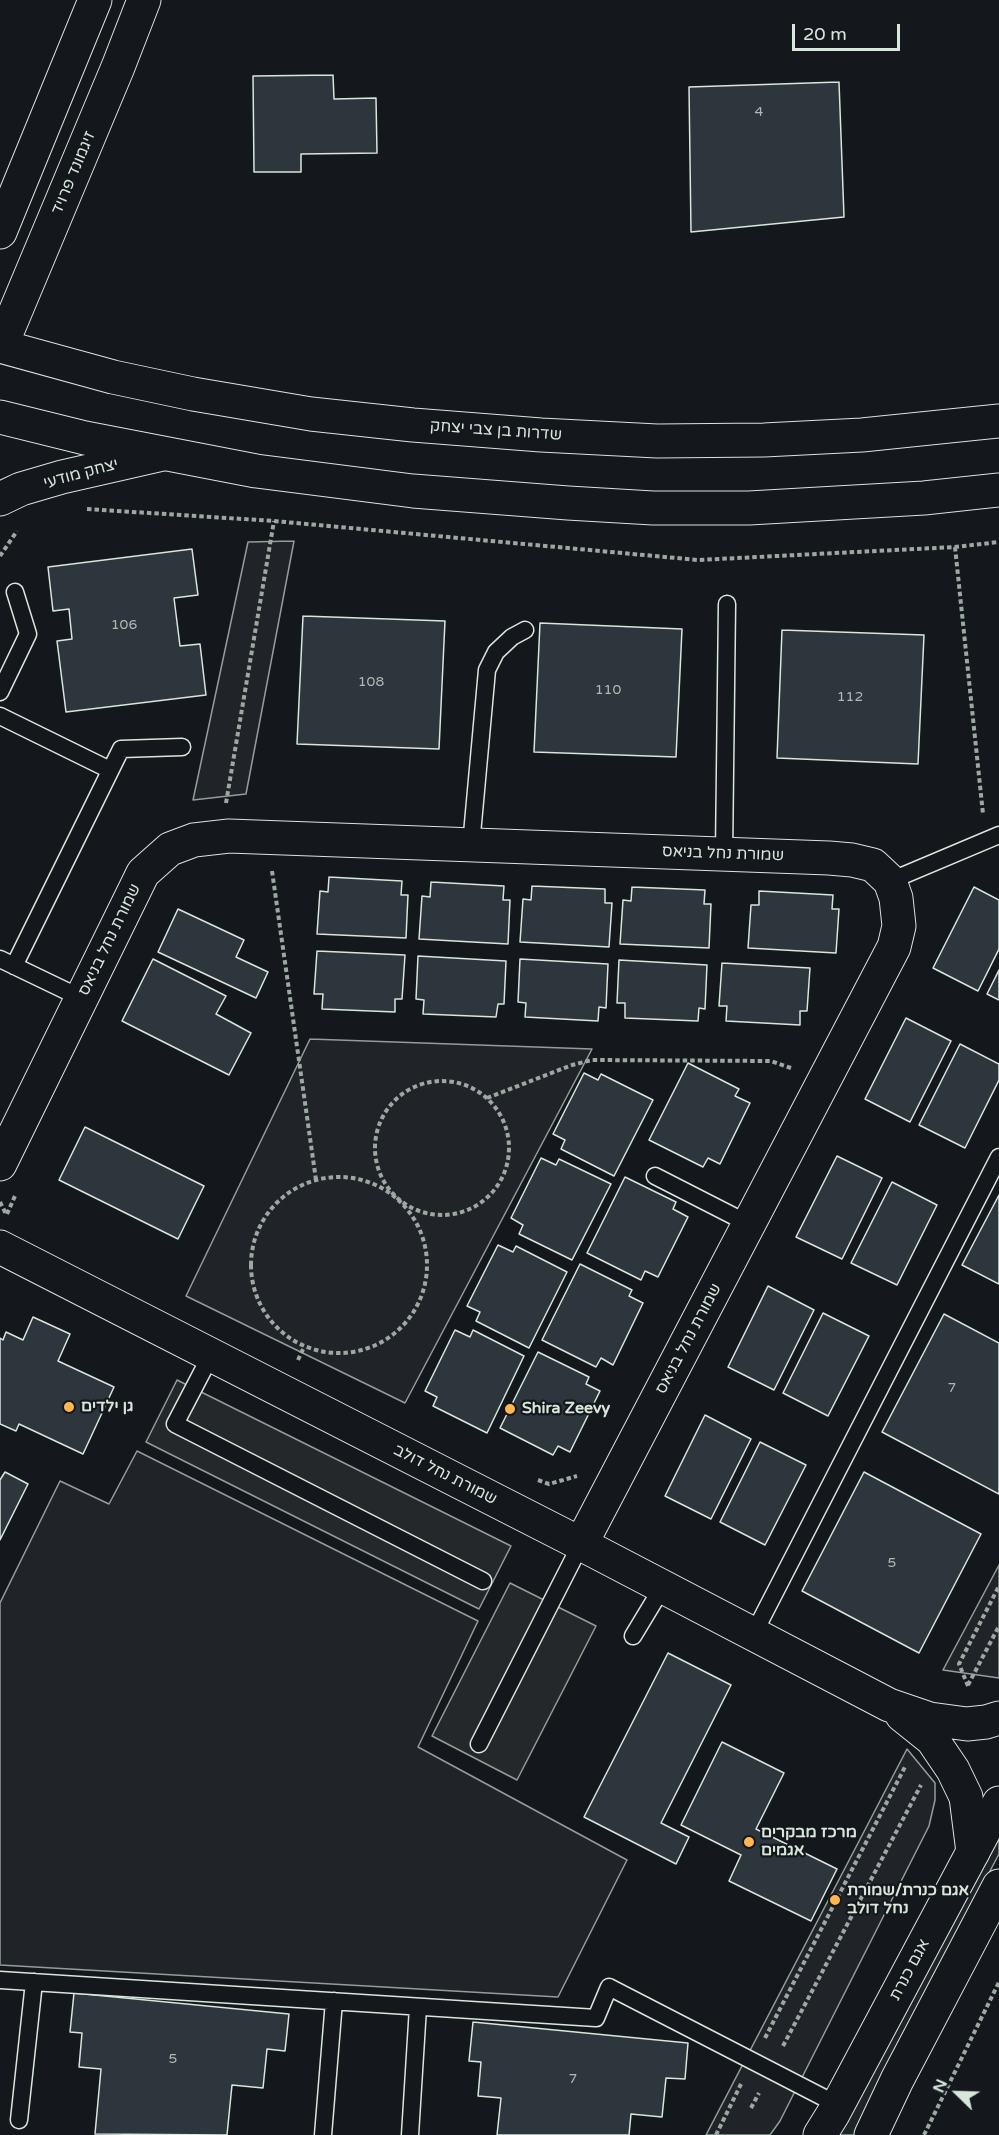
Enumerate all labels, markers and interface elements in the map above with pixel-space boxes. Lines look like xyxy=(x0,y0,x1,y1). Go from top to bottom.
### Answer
scale bar xyxy=(795,12,903,50)
text: 20 m xyxy=(803,23,847,45)
house number: 4 xyxy=(755,104,763,120)
street label: זיגמונד פרויד xyxy=(48,128,100,218)
street label: שדרות בן צבי יצחק xyxy=(429,417,563,445)
street label: יצחק מודעי xyxy=(41,455,121,493)
house number: 106 xyxy=(111,617,137,633)
house number: 108 xyxy=(358,674,384,690)
house number: 110 xyxy=(595,682,621,698)
house number: 112 xyxy=(837,689,863,705)
street label: שמורת נחל בניאס xyxy=(662,842,784,866)
street label: שמורת נחל בניאס xyxy=(75,881,145,999)
street label: שמורת נחל בניאס xyxy=(652,1281,726,1397)
house number: 7 xyxy=(948,1380,956,1396)
place label: גן ילדים xyxy=(81,1397,134,1417)
place label: Shira Zeevy xyxy=(522,1399,610,1419)
marker: גן ילדים xyxy=(62,1400,76,1414)
marker: Shira Zeevy xyxy=(503,1402,517,1416)
street label: שמורת נחל דולב xyxy=(390,1441,500,1509)
house number: 5 xyxy=(888,1555,896,1571)
place label: מרכז מבקרים אגמים xyxy=(761,1823,857,1861)
marker: מרכז מבקרים אגמים xyxy=(742,1835,756,1849)
place label: אגם כנרת/שמורת נחל דולב xyxy=(847,1881,969,1919)
marker: אגם כנרת/שמורת נחל דולב xyxy=(828,1893,842,1907)
street label: אגם כנרת xyxy=(886,1936,934,2004)
house number: 5 xyxy=(169,2051,177,2067)
north arrow xyxy=(927,2063,987,2123)
house number: 7 xyxy=(569,2071,577,2087)
text: N xyxy=(929,2076,952,2096)

